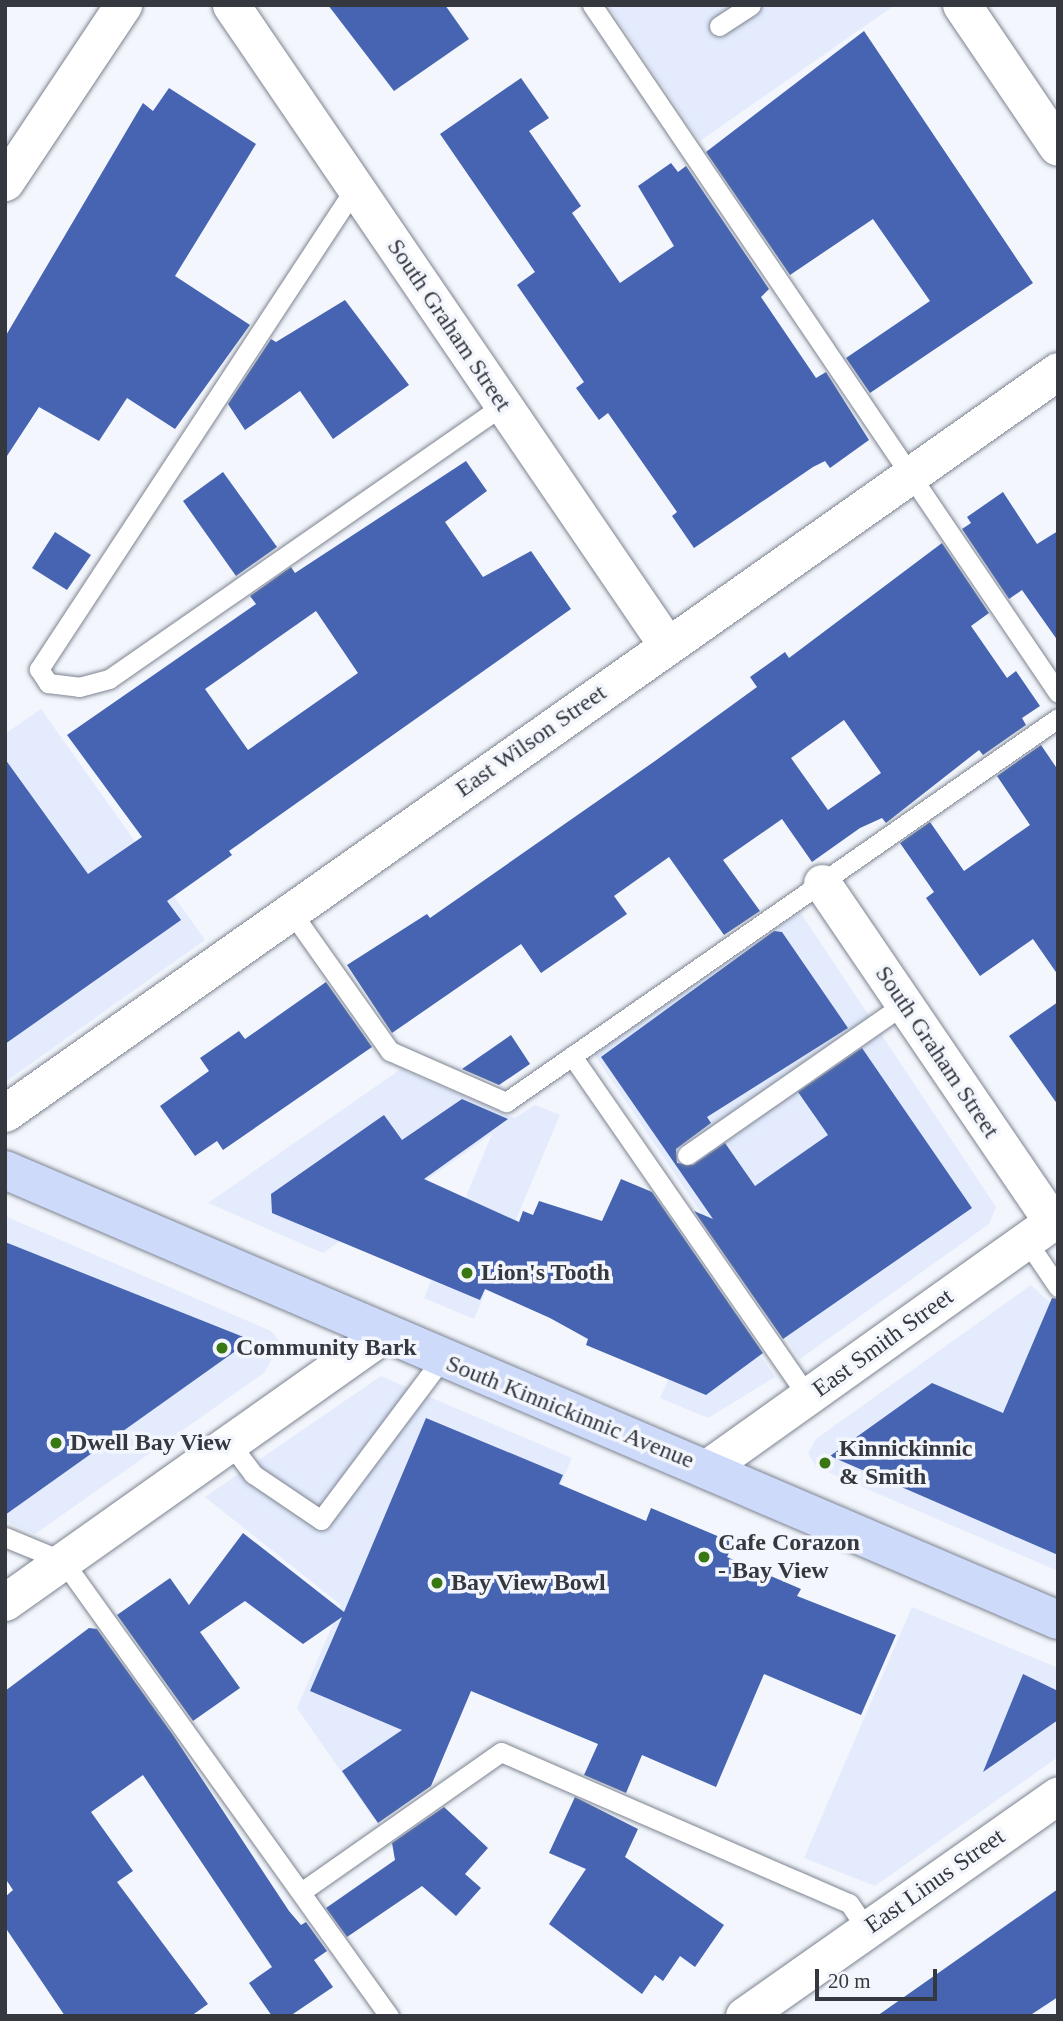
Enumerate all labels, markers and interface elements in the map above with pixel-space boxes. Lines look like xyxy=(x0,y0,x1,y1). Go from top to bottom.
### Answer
street label: South Graham Street xyxy=(381,234,517,416)
street label: East Wilson Street xyxy=(450,678,612,804)
street label: South Graham Street xyxy=(869,961,1005,1143)
place label: Lion's Tooth xyxy=(481,1259,610,1287)
marker: Lion's Tooth xyxy=(459,1265,475,1281)
street label: East Smith Street xyxy=(807,1282,959,1404)
place label: Community Bark xyxy=(236,1334,417,1362)
marker: Community Bark xyxy=(214,1340,230,1356)
street label: South Kinnickinnic Avenue xyxy=(441,1349,699,1475)
place label: Dwell Bay View xyxy=(70,1429,232,1457)
marker: Dwell Bay View xyxy=(48,1435,64,1451)
place label: Kinnickinnic & Smith xyxy=(839,1435,972,1491)
marker: Kinnickinnic & Smith xyxy=(817,1455,833,1471)
place label: Cafe Corazon - Bay View xyxy=(718,1529,860,1585)
marker: Cafe Corazon - Bay View xyxy=(696,1549,712,1565)
place label: Bay View Bowl xyxy=(451,1569,606,1597)
marker: Bay View Bowl xyxy=(429,1575,445,1591)
street label: East Linus Street xyxy=(860,1822,1010,1940)
scale bar xyxy=(818,1954,940,1998)
text: 20 m xyxy=(828,1969,871,1993)

